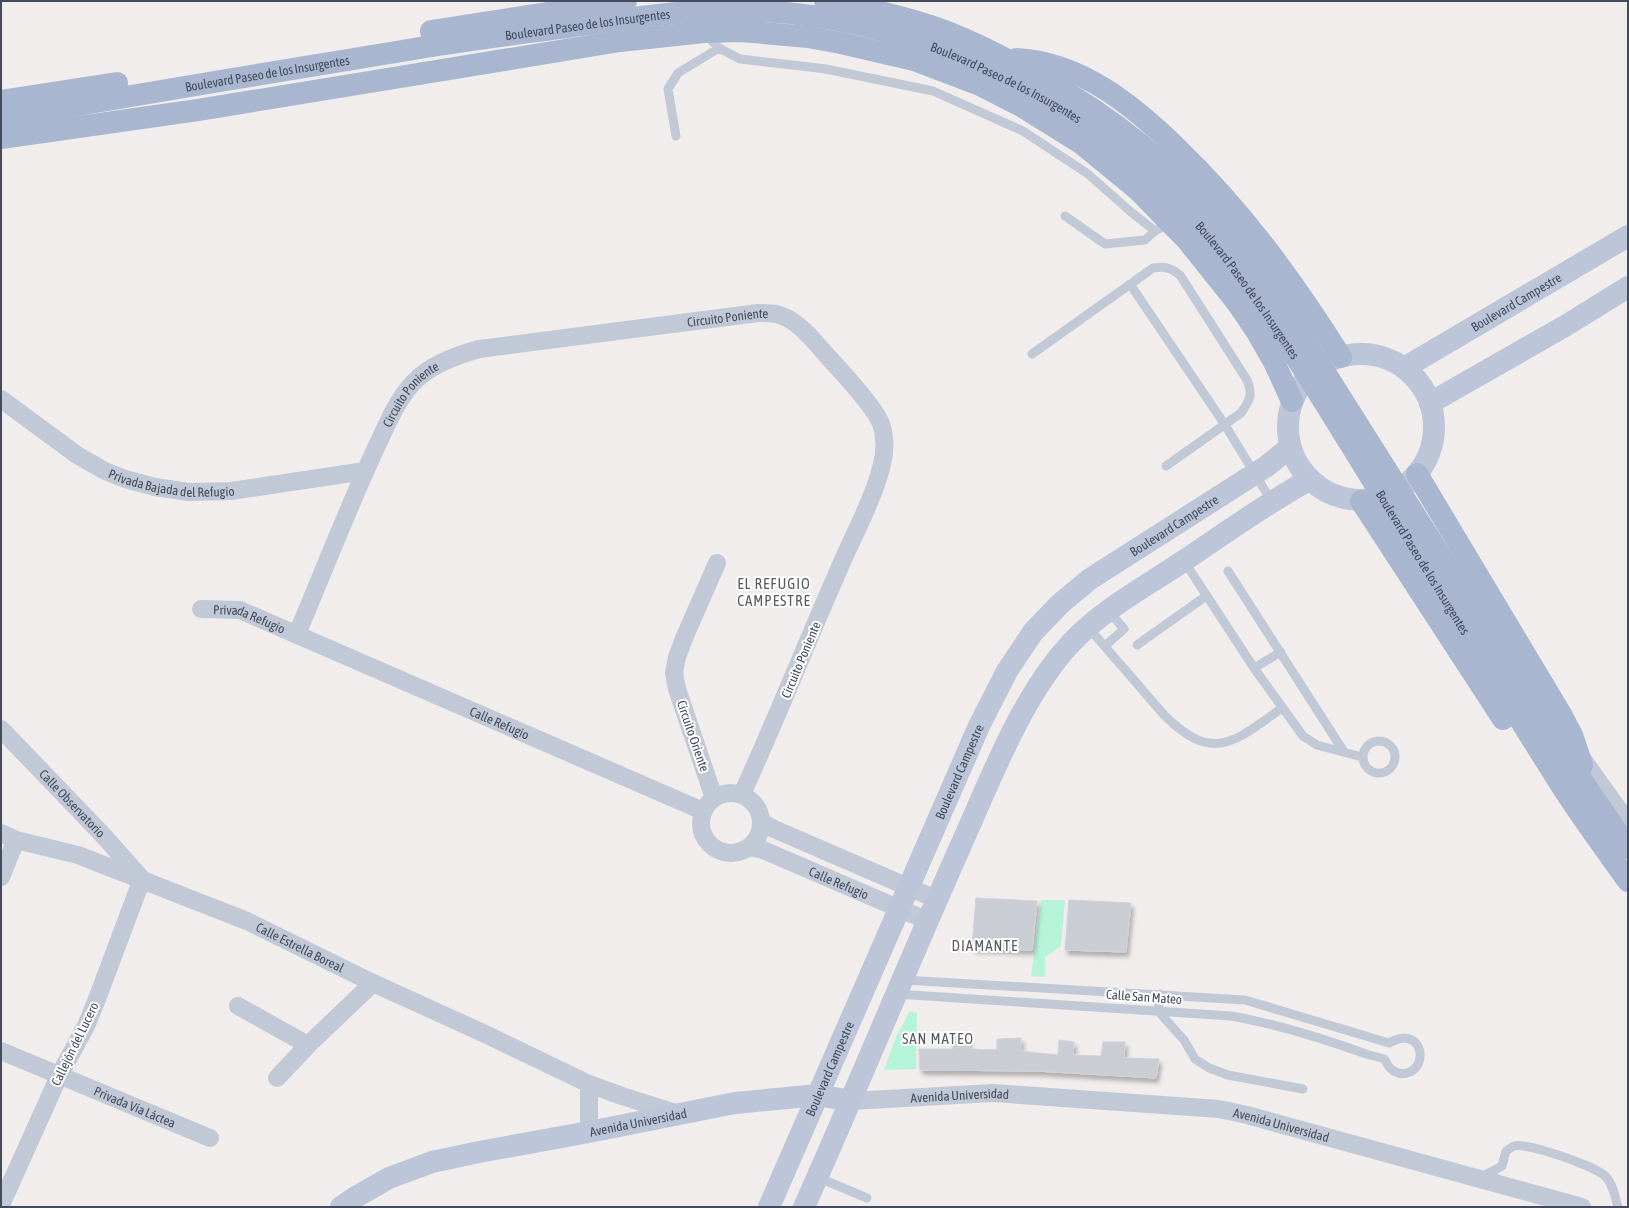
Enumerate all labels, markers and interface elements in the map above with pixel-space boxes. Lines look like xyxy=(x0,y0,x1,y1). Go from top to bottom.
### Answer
street label: Boulevard Paseo de los Insurgentes xyxy=(504,6,671,43)
street label: Boulevard Paseo de los Insurgentes xyxy=(929,39,1085,126)
street label: Boulevard Paseo de los Insurgentes xyxy=(184,52,351,94)
street label: Boulevard Paseo de los Insurgentes xyxy=(1193,218,1303,362)
street label: Boulevard Campestre xyxy=(1468,270,1564,334)
street label: Circuito Poniente xyxy=(686,305,769,330)
street label: Circuito Poniente xyxy=(379,358,441,429)
street label: Privada Bajada del Refugio xyxy=(106,466,235,500)
street label: Boulevard Paseo de los Insurgentes xyxy=(1373,487,1473,638)
street label: Boulevard Campestre xyxy=(1127,492,1221,559)
district label: EL REFUGIO CAMPESTRE xyxy=(737,575,811,609)
street label: Privada Refugio xyxy=(213,602,288,636)
street label: Circuito Poniente xyxy=(778,619,824,701)
street label: Circuito Oriente xyxy=(674,698,712,774)
street label: Calle Refugio xyxy=(468,703,532,742)
street label: Boulevard Campestre xyxy=(932,722,986,822)
street label: Calle Observatorio xyxy=(36,766,108,840)
street label: Calle Refugio xyxy=(807,863,871,902)
street label: Calle Estrella Boreal xyxy=(254,919,347,975)
district label: DIAMANTE xyxy=(952,937,1018,954)
street label: Calle San Mateo xyxy=(1105,987,1183,1007)
street label: Callejón del Lucero xyxy=(48,1000,102,1088)
street label: Boulevard Campestre xyxy=(802,1019,857,1118)
district label: SAN MATEO xyxy=(902,1030,974,1047)
street label: Privada Vía Láctea xyxy=(92,1083,178,1130)
street label: Avenida Universidad xyxy=(910,1085,1010,1105)
street label: Avenida Universidad xyxy=(588,1105,688,1139)
street label: Avenida Universidad xyxy=(1232,1105,1331,1145)

